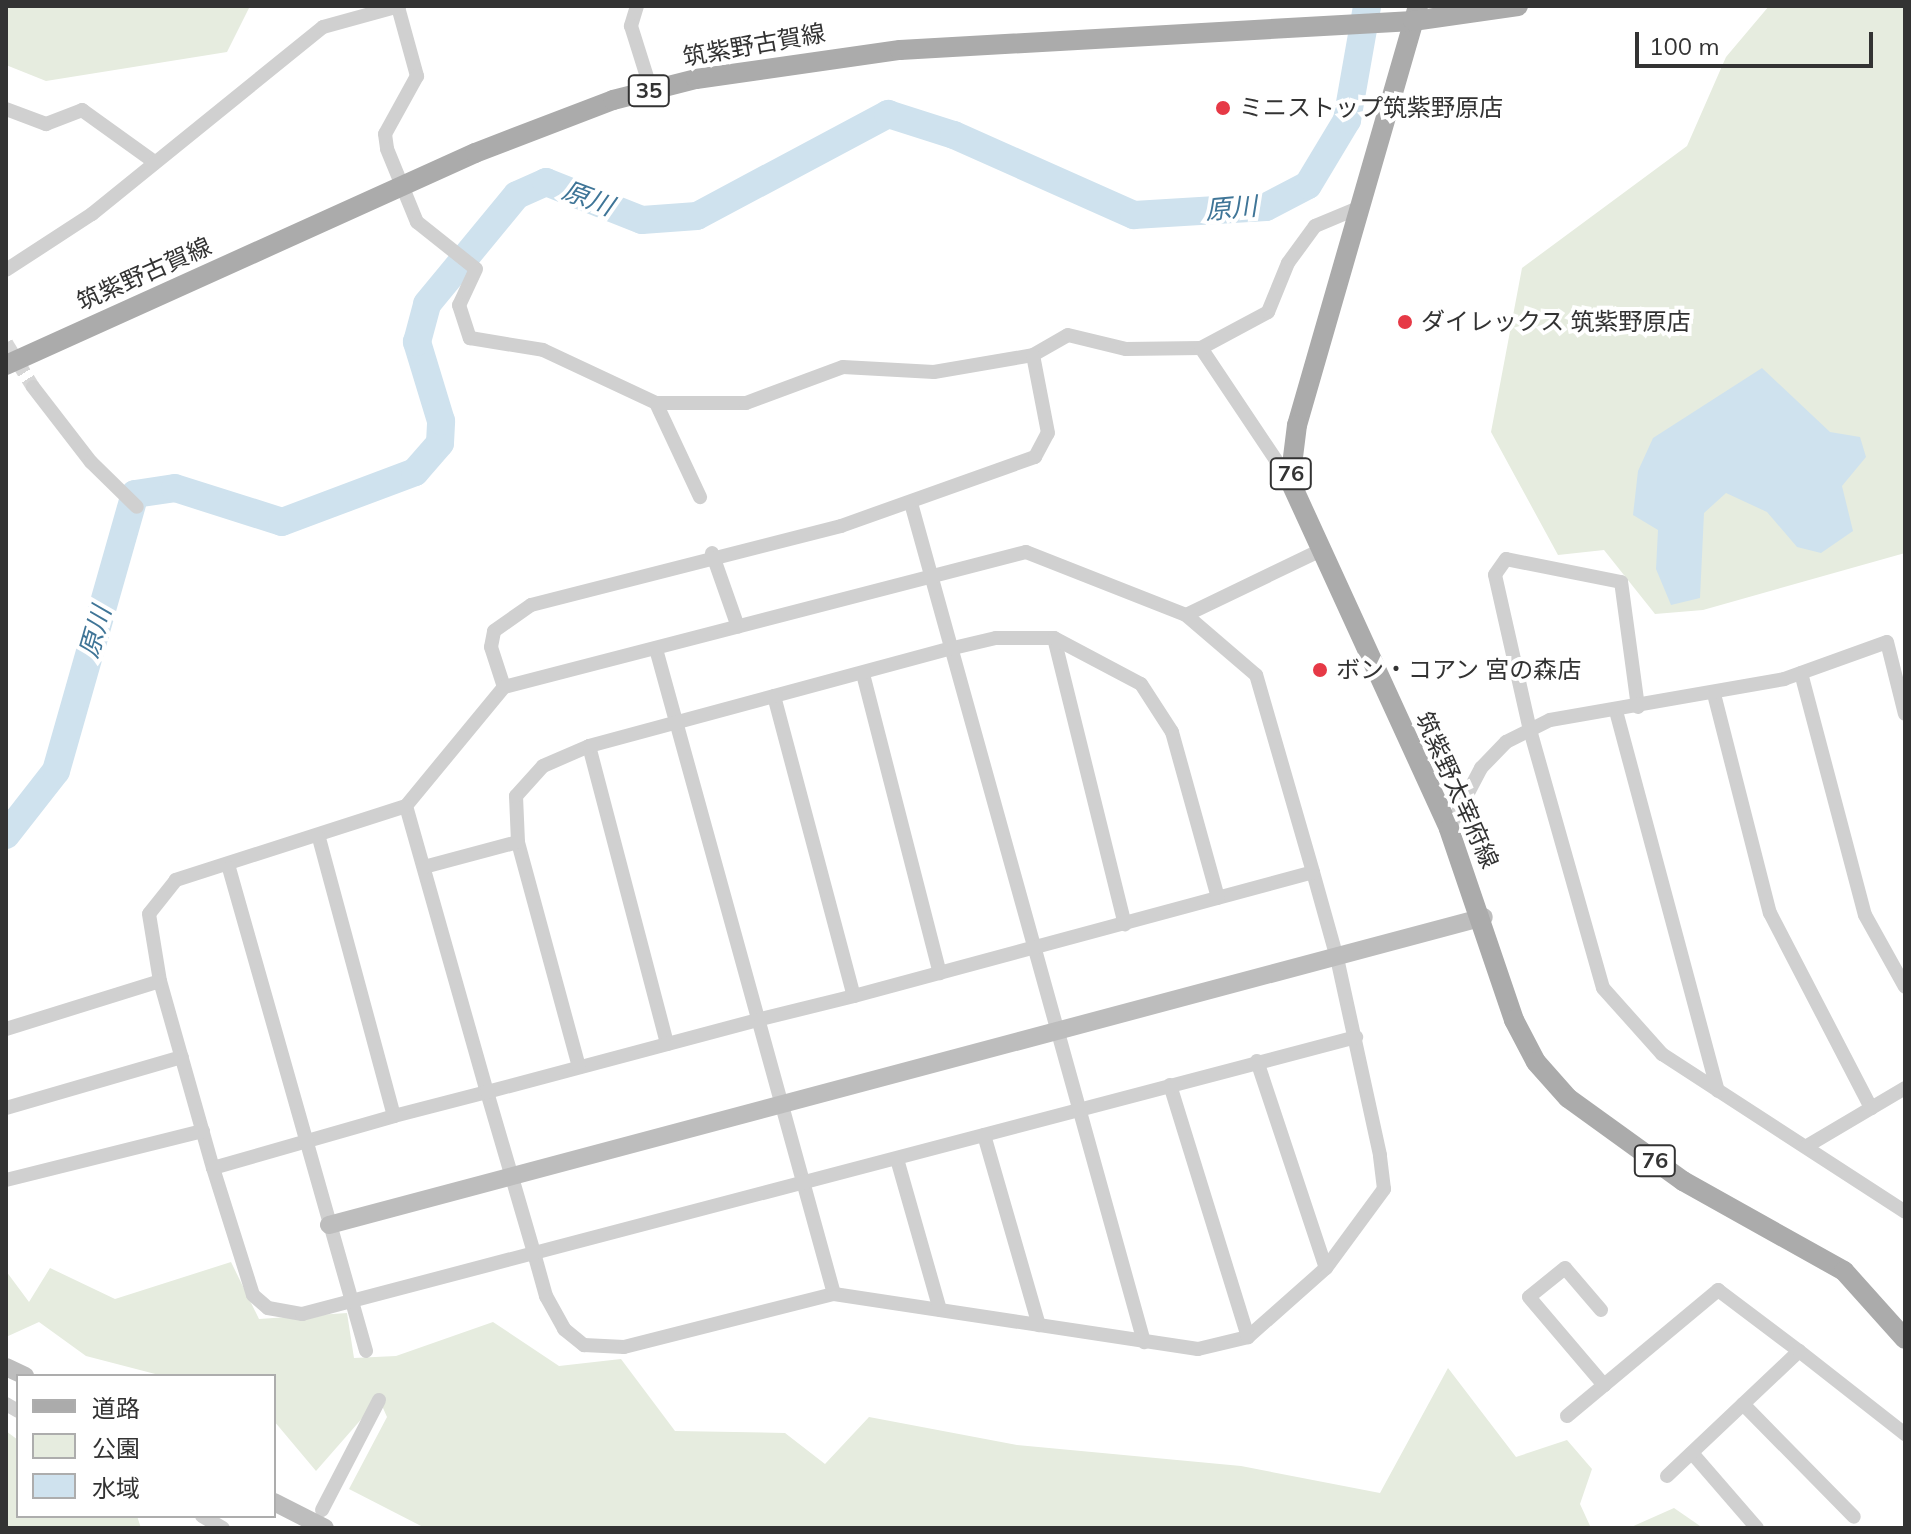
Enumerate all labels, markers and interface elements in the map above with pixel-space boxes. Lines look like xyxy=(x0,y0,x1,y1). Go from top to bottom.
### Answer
scale bar xyxy=(1639,16,1877,66)
street label: 筑紫野古賀線 xyxy=(681,18,827,72)
text: 100 m xyxy=(1649,31,1720,61)
road number: 35 xyxy=(627,73,671,109)
place label: ミニストップ筑紫野原店 xyxy=(1239,94,1503,122)
marker: ミニストップ筑紫野原店 xyxy=(1214,99,1232,117)
water label: 原川 xyxy=(558,174,618,222)
water label: 原川 xyxy=(1204,190,1258,226)
street label: 筑紫野古賀線 xyxy=(72,232,216,316)
place label: ダイレックス 筑紫野原店 xyxy=(1421,308,1691,336)
marker: ダイレックス 筑紫野原店 xyxy=(1396,313,1414,331)
road number: 76 xyxy=(1269,456,1313,492)
water label: 原川 xyxy=(73,603,117,661)
place label: ボン・コアン 宮の森店 xyxy=(1336,656,1582,684)
marker: ボン・コアン 宮の森店 xyxy=(1311,661,1329,679)
street label: 筑紫野太宰府線 xyxy=(1410,707,1504,873)
road number: 76 xyxy=(1633,1143,1677,1179)
legend xyxy=(16,1374,276,1518)
text: 道路 xyxy=(92,1393,140,1423)
text: 公園 xyxy=(92,1433,140,1463)
text: 水域 xyxy=(92,1473,140,1503)

